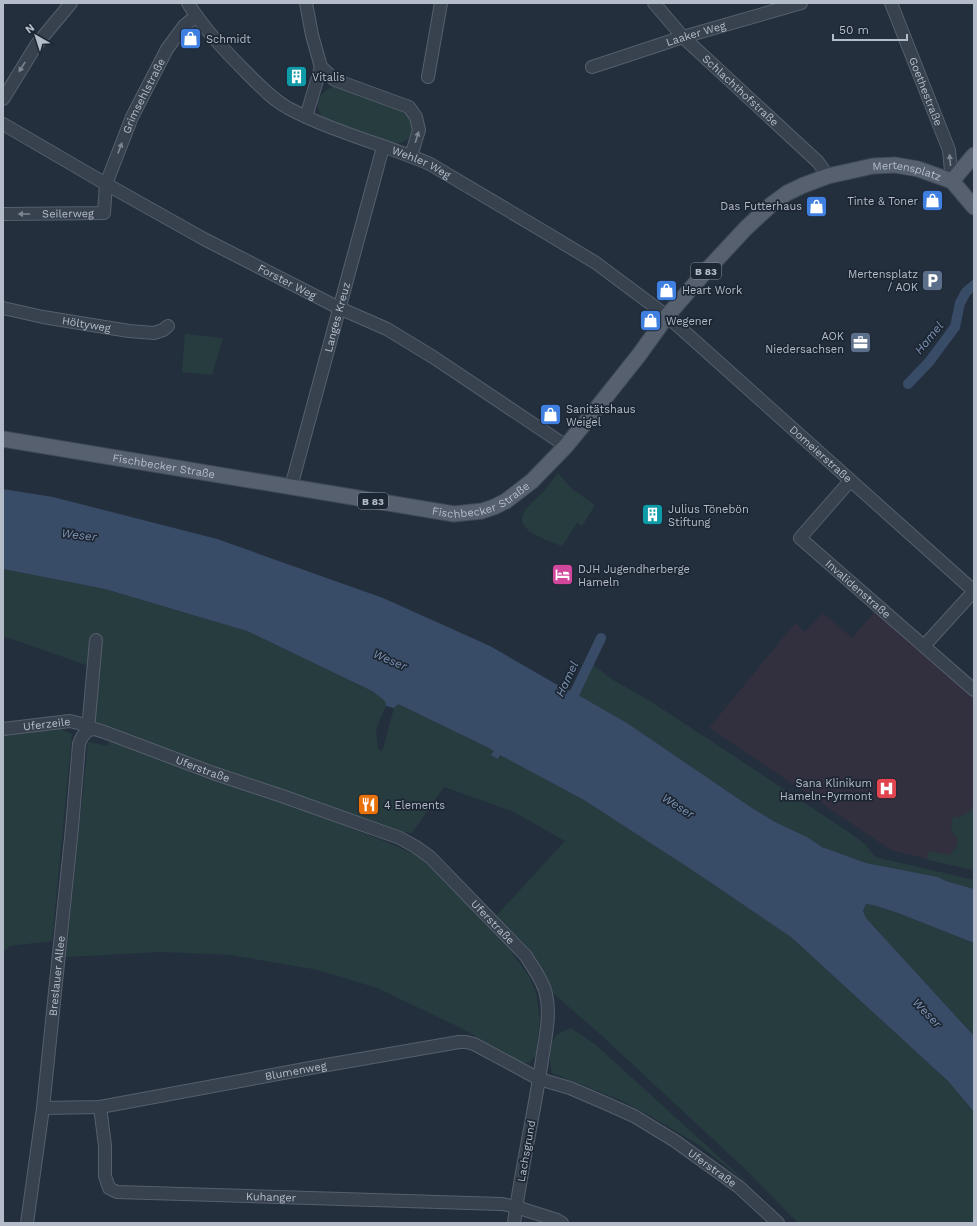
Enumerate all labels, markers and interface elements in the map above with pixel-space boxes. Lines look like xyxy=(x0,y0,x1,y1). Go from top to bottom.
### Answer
north arrow xyxy=(16,16,56,56)
scale bar xyxy=(833,16,907,42)
street label: Laaker Weg xyxy=(664,19,727,49)
text: N xyxy=(23,21,37,36)
text: 50 m xyxy=(839,23,869,37)
shop icon: Schmidt xyxy=(177,26,203,52)
place label: Schmidt xyxy=(206,33,251,46)
street label: Schlachthofstraße xyxy=(699,52,781,129)
street label: Goethestraße xyxy=(906,55,945,128)
street label: Grimsehlstraße xyxy=(120,56,168,136)
one-way arrow xyxy=(19,61,26,73)
building icon: Vitalis xyxy=(284,64,310,90)
place label: Vitalis xyxy=(312,71,345,84)
one-way arrow xyxy=(414,130,420,142)
one-way arrow xyxy=(117,141,123,153)
street label: Wehler Weg xyxy=(390,144,453,182)
one-way arrow xyxy=(946,154,953,166)
street label: Mertensplatz xyxy=(872,159,943,184)
shop icon: Tinte & Toner xyxy=(920,188,946,214)
shop icon: Das Futterhaus xyxy=(804,193,830,219)
place label: Tinte & Toner xyxy=(847,195,919,208)
place label: Das Futterhaus xyxy=(720,200,802,213)
street label: Seilerweg xyxy=(42,207,94,221)
one-way arrow xyxy=(17,211,30,217)
street label: Forster Weg xyxy=(256,262,319,302)
road number: B 83 xyxy=(691,263,721,279)
parking icon: Mertensplatz / AOK xyxy=(920,267,946,293)
place label: Mertensplatz / AOK xyxy=(848,268,918,294)
shop icon: Heart Work xyxy=(653,277,679,303)
street label: Langes Kreuz xyxy=(322,281,353,354)
place label: Heart Work xyxy=(682,284,742,297)
shop icon: Wegener xyxy=(637,308,663,334)
street label: Höltyweg xyxy=(61,314,112,335)
place label: Wegener xyxy=(666,315,713,328)
water label: Hamel xyxy=(912,319,946,357)
office icon: AOK Niedersachsen xyxy=(847,329,873,355)
place label: AOK Niedersachsen xyxy=(765,330,844,356)
shop icon: Sanitätshaus Weigel xyxy=(538,402,564,428)
place label: Sanitätshaus Weigel xyxy=(566,403,636,429)
street label: Domeierstraße xyxy=(787,423,854,485)
street label: Fischbecker Straße xyxy=(111,451,216,481)
street label: Fischbecker Straße xyxy=(431,480,532,521)
road number: B 83 xyxy=(358,493,388,509)
building icon: Julius Tönebön Stiftung xyxy=(639,502,665,528)
place label: Julius Tönebön Stiftung xyxy=(668,503,749,529)
water label: Weser xyxy=(61,526,99,544)
street label: Invalidenstraße xyxy=(823,557,893,621)
hotel icon: DJH Jugendherberge Hameln xyxy=(550,562,576,588)
place label: DJH Jugendherberge Hameln xyxy=(578,563,690,589)
water label: Weser xyxy=(371,647,410,674)
water label: Hamel xyxy=(553,659,581,699)
street label: Uferzeile xyxy=(22,715,71,734)
street label: Uferstraße xyxy=(174,753,231,785)
hospital icon: Sana Klinikum Hameln-Pyrmont xyxy=(874,776,900,802)
place label: Sana Klinikum Hameln-Pyrmont xyxy=(780,777,872,803)
water label: Weser xyxy=(659,791,698,822)
restaurant icon: 4 Elements xyxy=(356,792,382,818)
place label: 4 Elements xyxy=(384,799,445,812)
street label: Uferstraße xyxy=(468,897,517,947)
street label: Breslauer Allee xyxy=(47,935,68,1017)
water label: Weser xyxy=(910,995,945,1032)
street label: Blumenweg xyxy=(264,1059,328,1083)
street label: Lachsgrund xyxy=(515,1119,538,1183)
street label: Uferstraße xyxy=(685,1146,739,1190)
street label: Kuhanger xyxy=(246,1190,297,1205)

